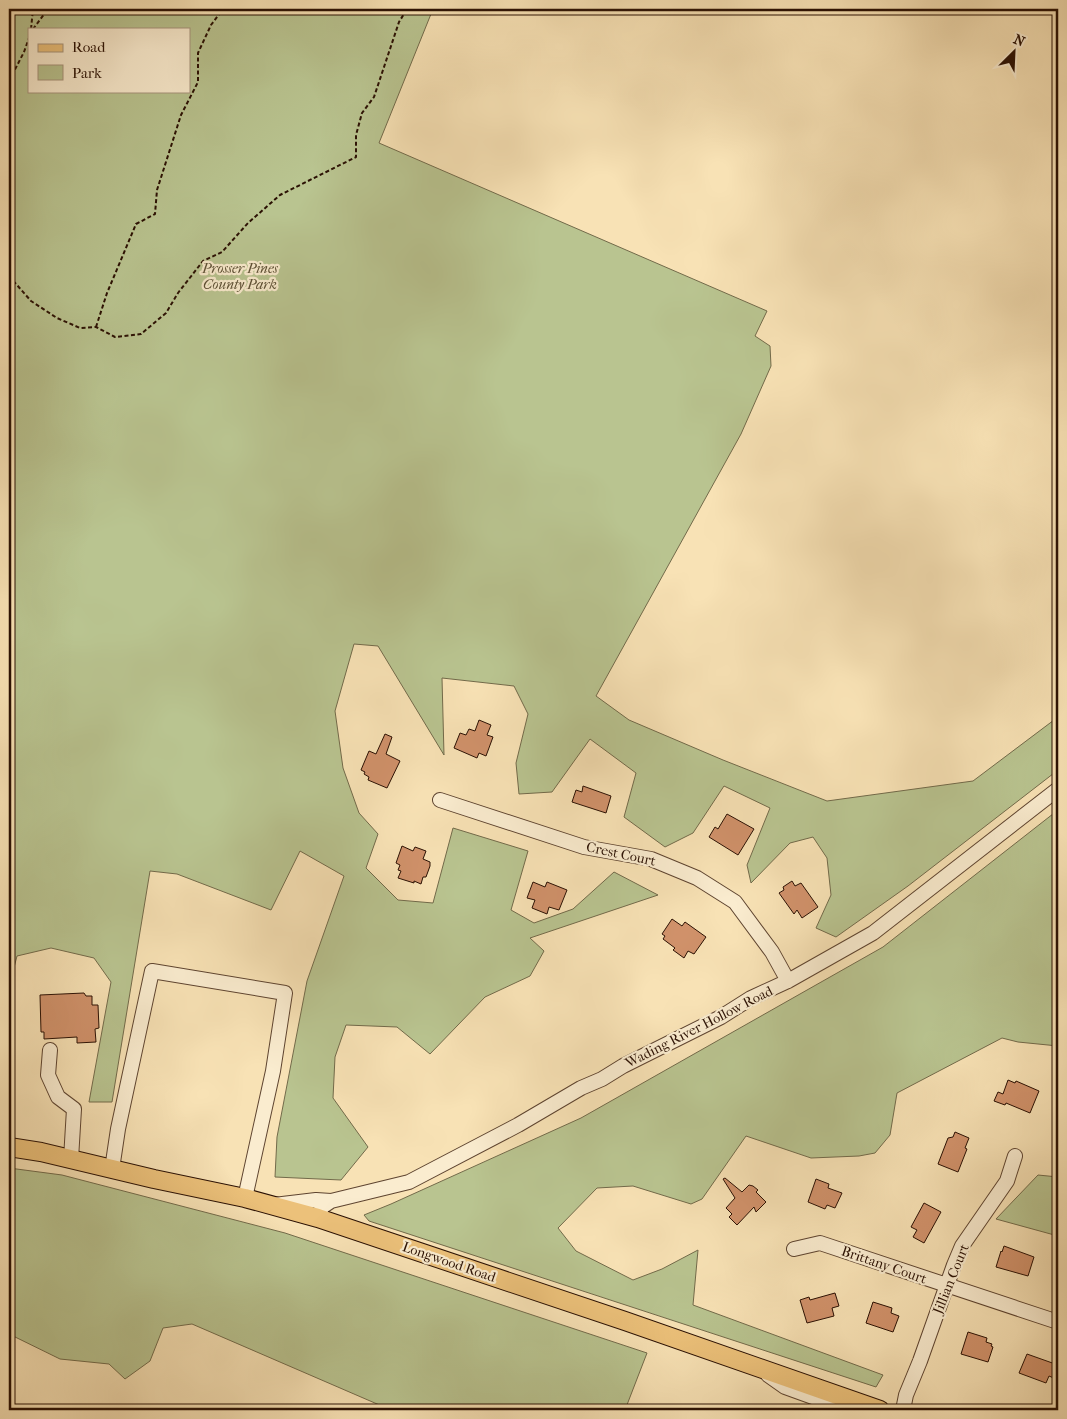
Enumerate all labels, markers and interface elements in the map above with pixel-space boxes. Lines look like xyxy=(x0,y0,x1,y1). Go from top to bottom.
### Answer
legend xyxy=(28,28,190,92)
north arrow xyxy=(990,28,1040,78)
text: N xyxy=(1011,31,1028,51)
text: Road xyxy=(72,38,106,56)
text: Park xyxy=(72,64,102,82)
park label: Prosser Pines County Park xyxy=(201,260,279,293)
street label: Crest Court xyxy=(585,838,657,870)
street label: Wading River Hollow Road xyxy=(622,982,776,1072)
street label: Longwood Road xyxy=(400,1238,498,1286)
street label: Jillian Court xyxy=(929,1241,973,1317)
street label: Brittany Court xyxy=(839,1242,929,1288)

